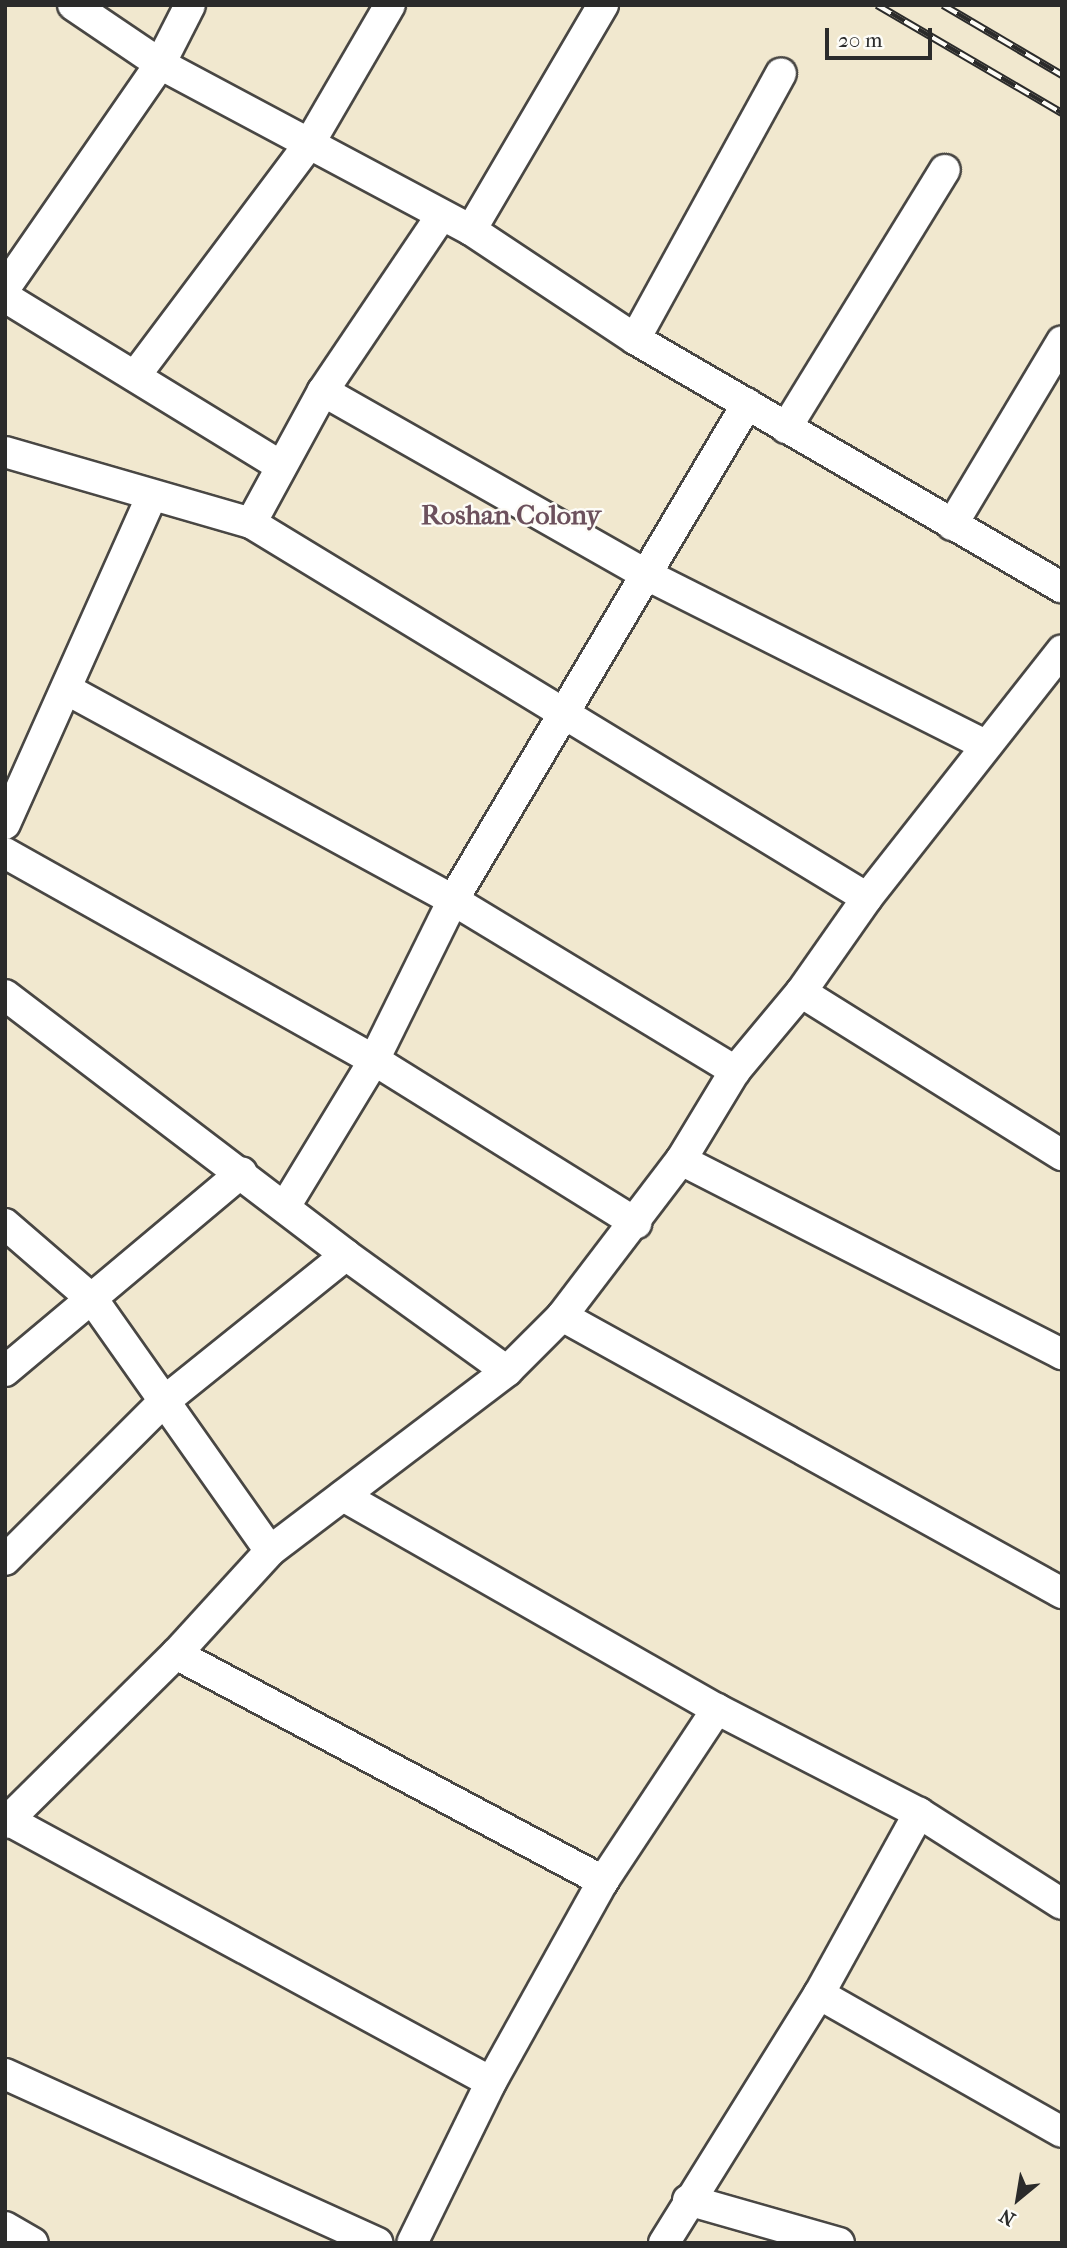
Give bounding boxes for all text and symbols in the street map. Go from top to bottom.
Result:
scale bar [829,14,936,58]
text: 20 m [838,28,882,52]
district label: Roshan Colony [421,498,601,532]
north arrow [983,2164,1053,2234]
text: N [996,2204,1019,2230]

